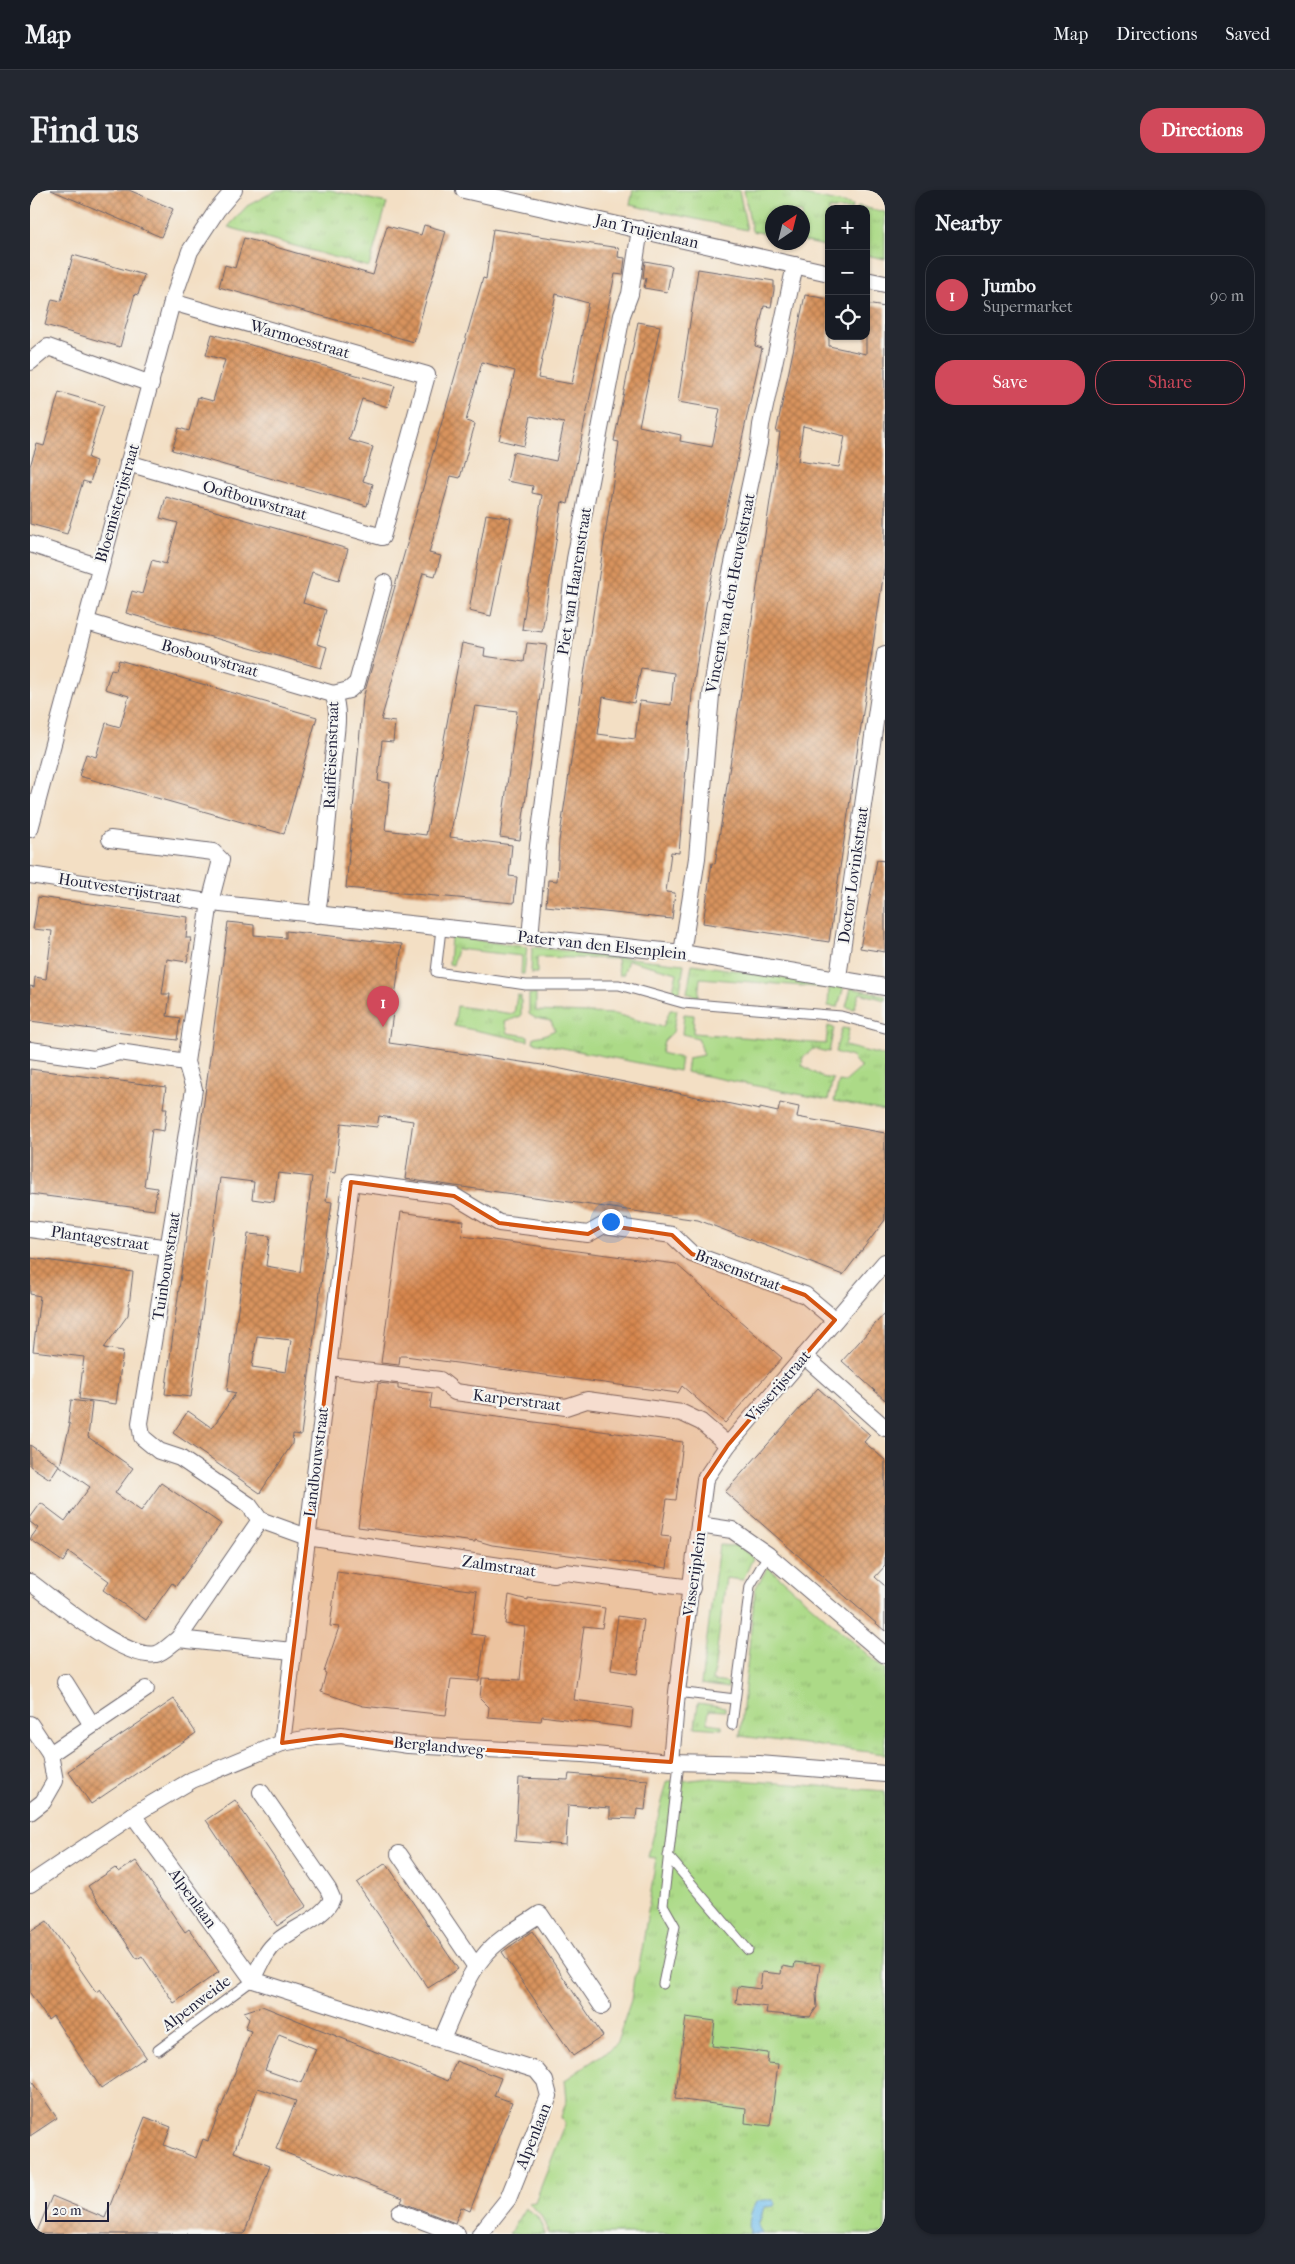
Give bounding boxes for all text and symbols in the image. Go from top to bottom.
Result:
text: Map [25,21,71,49]
text: Map [1054,24,1088,45]
text: Directions [1116,24,1197,45]
text: Saved [1225,24,1270,45]
button: Directions [1140,108,1265,153]
text: Find us [30,110,139,151]
north arrow [765,205,810,250]
map controls [825,205,870,340]
button: + [825,205,870,250]
street label: Jan Truijenlaan [591,209,701,252]
text: Nearby [935,211,1001,235]
button: − [825,250,870,295]
text: Jumbo [983,275,1036,297]
text: 1 [949,286,955,305]
text: 90 m [1210,286,1244,305]
button: locate [825,295,870,340]
text: Supermarket [983,297,1073,316]
street label: Warmoesstraat [247,315,352,362]
button: Save [935,360,1085,405]
button: Share [1095,360,1245,405]
street label: Bloemisterijstraat [91,441,143,565]
street label: Ooftbouwstraat [201,476,310,524]
street label: Vincent van den Heuvelstraat [701,491,759,695]
street label: Piet van Haarenstraat [553,505,595,656]
street label: Bosbouwstraat [159,635,261,681]
street label: Raiffeisenstraat [320,700,342,809]
street label: Doctor Lovinkstraat [834,805,872,945]
street label: Houtvesterijstraat [57,869,183,907]
street label: Pater van den Elsenplein [516,927,688,963]
pin: 1 [367,986,399,1027]
your location [598,1209,624,1235]
street label: Tuinbouwstraat [148,1210,184,1322]
street label: Plantagestraat [50,1222,151,1254]
street label: Brasemstraat [692,1245,784,1295]
street label: Visserijstraat [741,1346,815,1427]
street label: Karperstraat [472,1385,562,1415]
street label: Landbouwstraat [300,1405,332,1518]
street label: Visserijplein [679,1530,709,1618]
street label: Zalmstraat [461,1551,538,1581]
street label: Berglandweg [393,1733,486,1759]
street label: Alpenlaan [164,1864,221,1932]
street label: Alpenweide [157,1971,234,2036]
street label: Alpenlaan [511,2100,555,2173]
scale bar [45,2199,109,2222]
text: 20 m [52,2202,82,2219]

